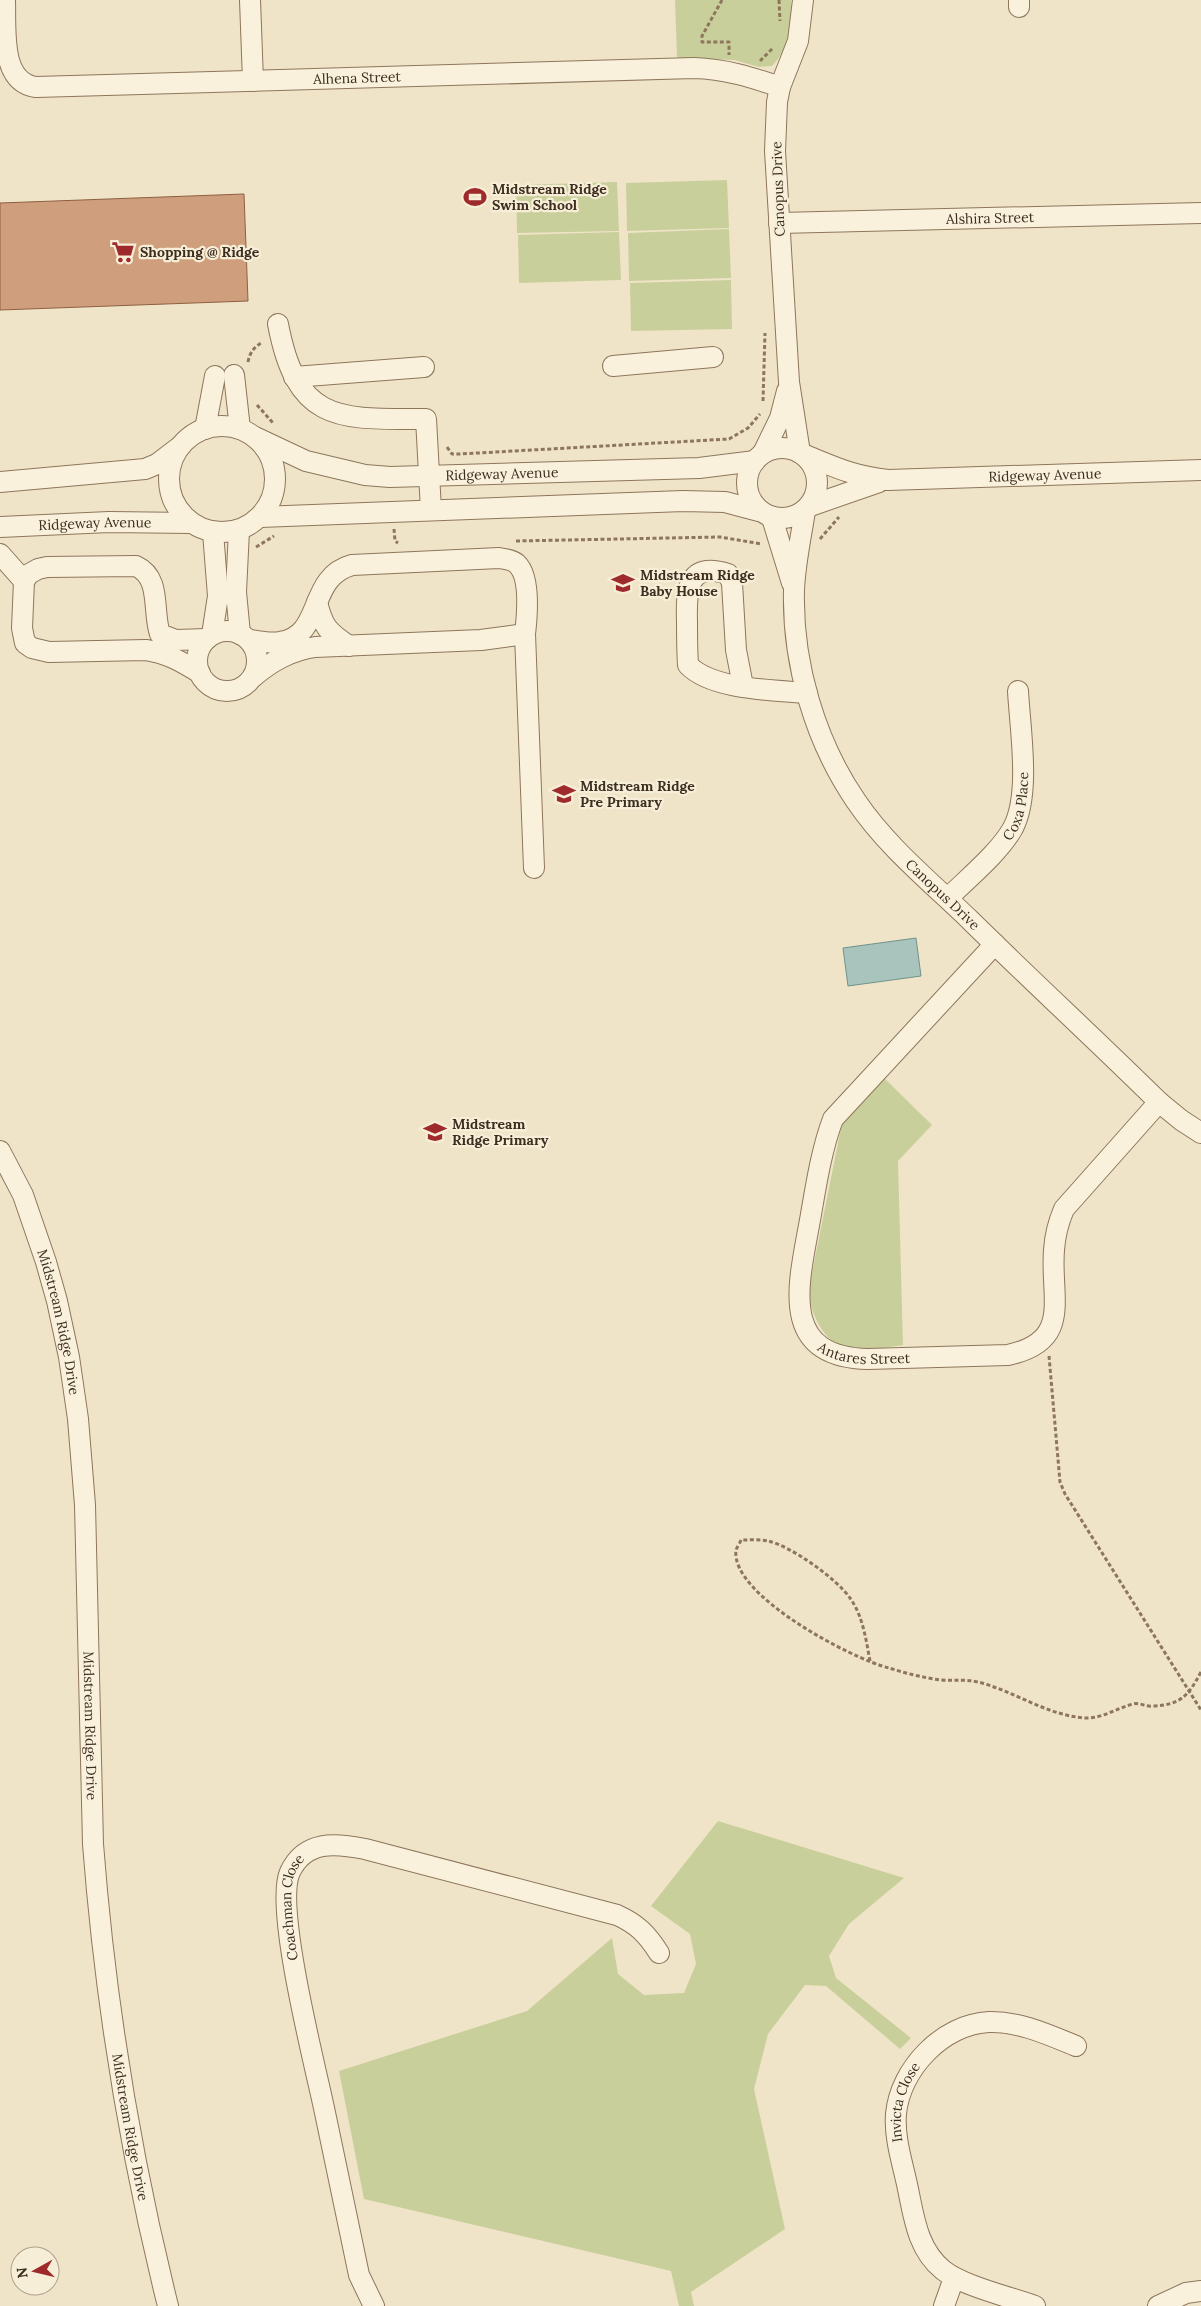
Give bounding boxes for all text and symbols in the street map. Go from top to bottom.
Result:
street label: Alhena Street [312,67,402,88]
street label: Canopus Drive [767,141,789,237]
place label: Midstream Ridge Swim School [492,180,607,214]
sports icon: Midstream Ridge Swim School [462,184,488,210]
street label: Alshira Street [945,208,1035,228]
supermarket icon: Shopping @ Ridge [110,239,136,265]
place label: Shopping @ Ridge [140,243,260,261]
street label: Ridgeway Avenue [445,463,559,484]
street label: Ridgeway Avenue [988,464,1102,486]
street label: Ridgeway Avenue [38,513,152,534]
place label: Midstream Ridge Baby House [640,566,755,600]
school or university icon: Midstream Ridge Baby House [610,570,636,596]
street label: Coxa Place [998,771,1032,844]
place label: Midstream Ridge Pre Primary [580,777,695,811]
school or university icon: Midstream Ridge Pre Primary [551,781,577,807]
street label: Canopus Drive [902,855,984,934]
place label: Midstream Ridge Primary [452,1115,549,1149]
school or university icon: Midstream Ridge Primary [422,1119,448,1145]
street label: Midstream Ridge Drive [33,1247,83,1397]
street label: Antares Street [814,1337,911,1368]
street label: Midstream Ridge Drive [79,1651,101,1801]
street label: Coachman Close [277,1850,308,1962]
street label: Midstream Ridge Drive [108,2052,153,2203]
street label: Invicta Close [887,2058,924,2144]
north arrow [10,2246,60,2296]
text: N [12,2266,32,2279]

